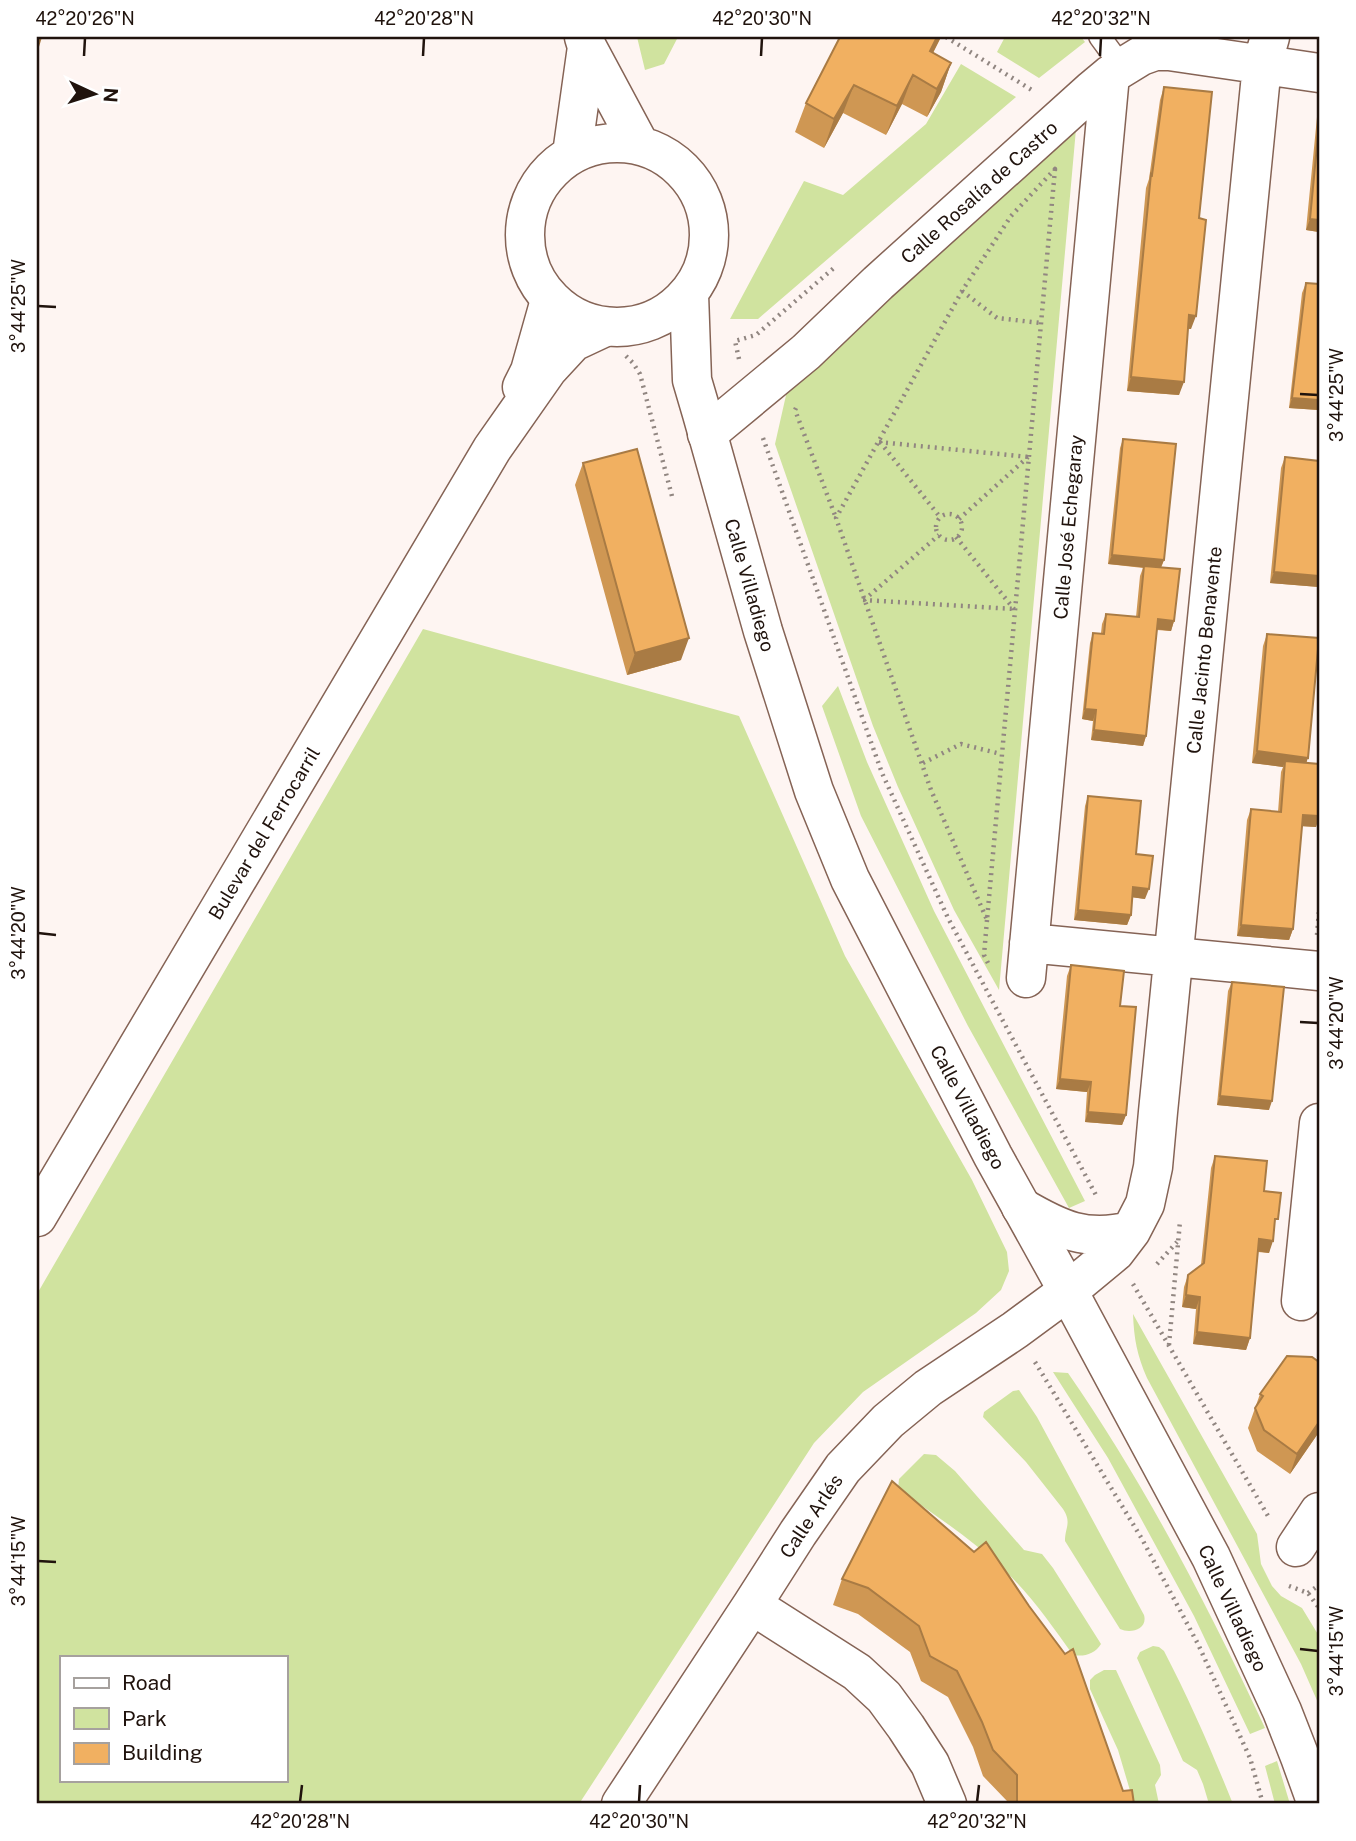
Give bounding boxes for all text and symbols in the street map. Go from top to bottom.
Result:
text: 42°20'26"N [35,8,135,29]
text: 42°20'28"N [374,8,474,29]
text: 42°20'30"N [712,8,812,29]
text: 42°20'32"N [1051,8,1151,29]
north arrow [60,60,130,130]
text: N [99,87,122,103]
street label: Calle Rosalía de Castro [896,116,1062,268]
text: 3°44'25"W [8,259,29,353]
text: 3°44'25"W [1326,348,1347,442]
street label: Calle José Echegaray [1049,434,1087,620]
street label: Calle Villadiego [720,516,780,654]
street label: Calle Jacinto Benavente [1182,545,1226,755]
street label: Bulevar del Ferrocarril [204,743,324,923]
text: 3°44'20"W [8,886,29,980]
text: 3°44'20"W [1326,976,1347,1070]
street label: Calle Villadiego [926,1041,1010,1173]
street label: Calle Arlés [775,1470,847,1562]
text: 3°44'15"W [8,1516,29,1606]
street label: Calle Villadiego [1194,1541,1272,1675]
text: 3°44'15"W [1326,1606,1347,1696]
legend [60,1656,287,1782]
text: Road [122,1670,172,1695]
text: Park [122,1706,167,1731]
text: Building [122,1740,203,1765]
text: 42°20'28"N [250,1811,350,1832]
text: 42°20'30"N [589,1811,689,1832]
text: 42°20'32"N [927,1811,1027,1832]

